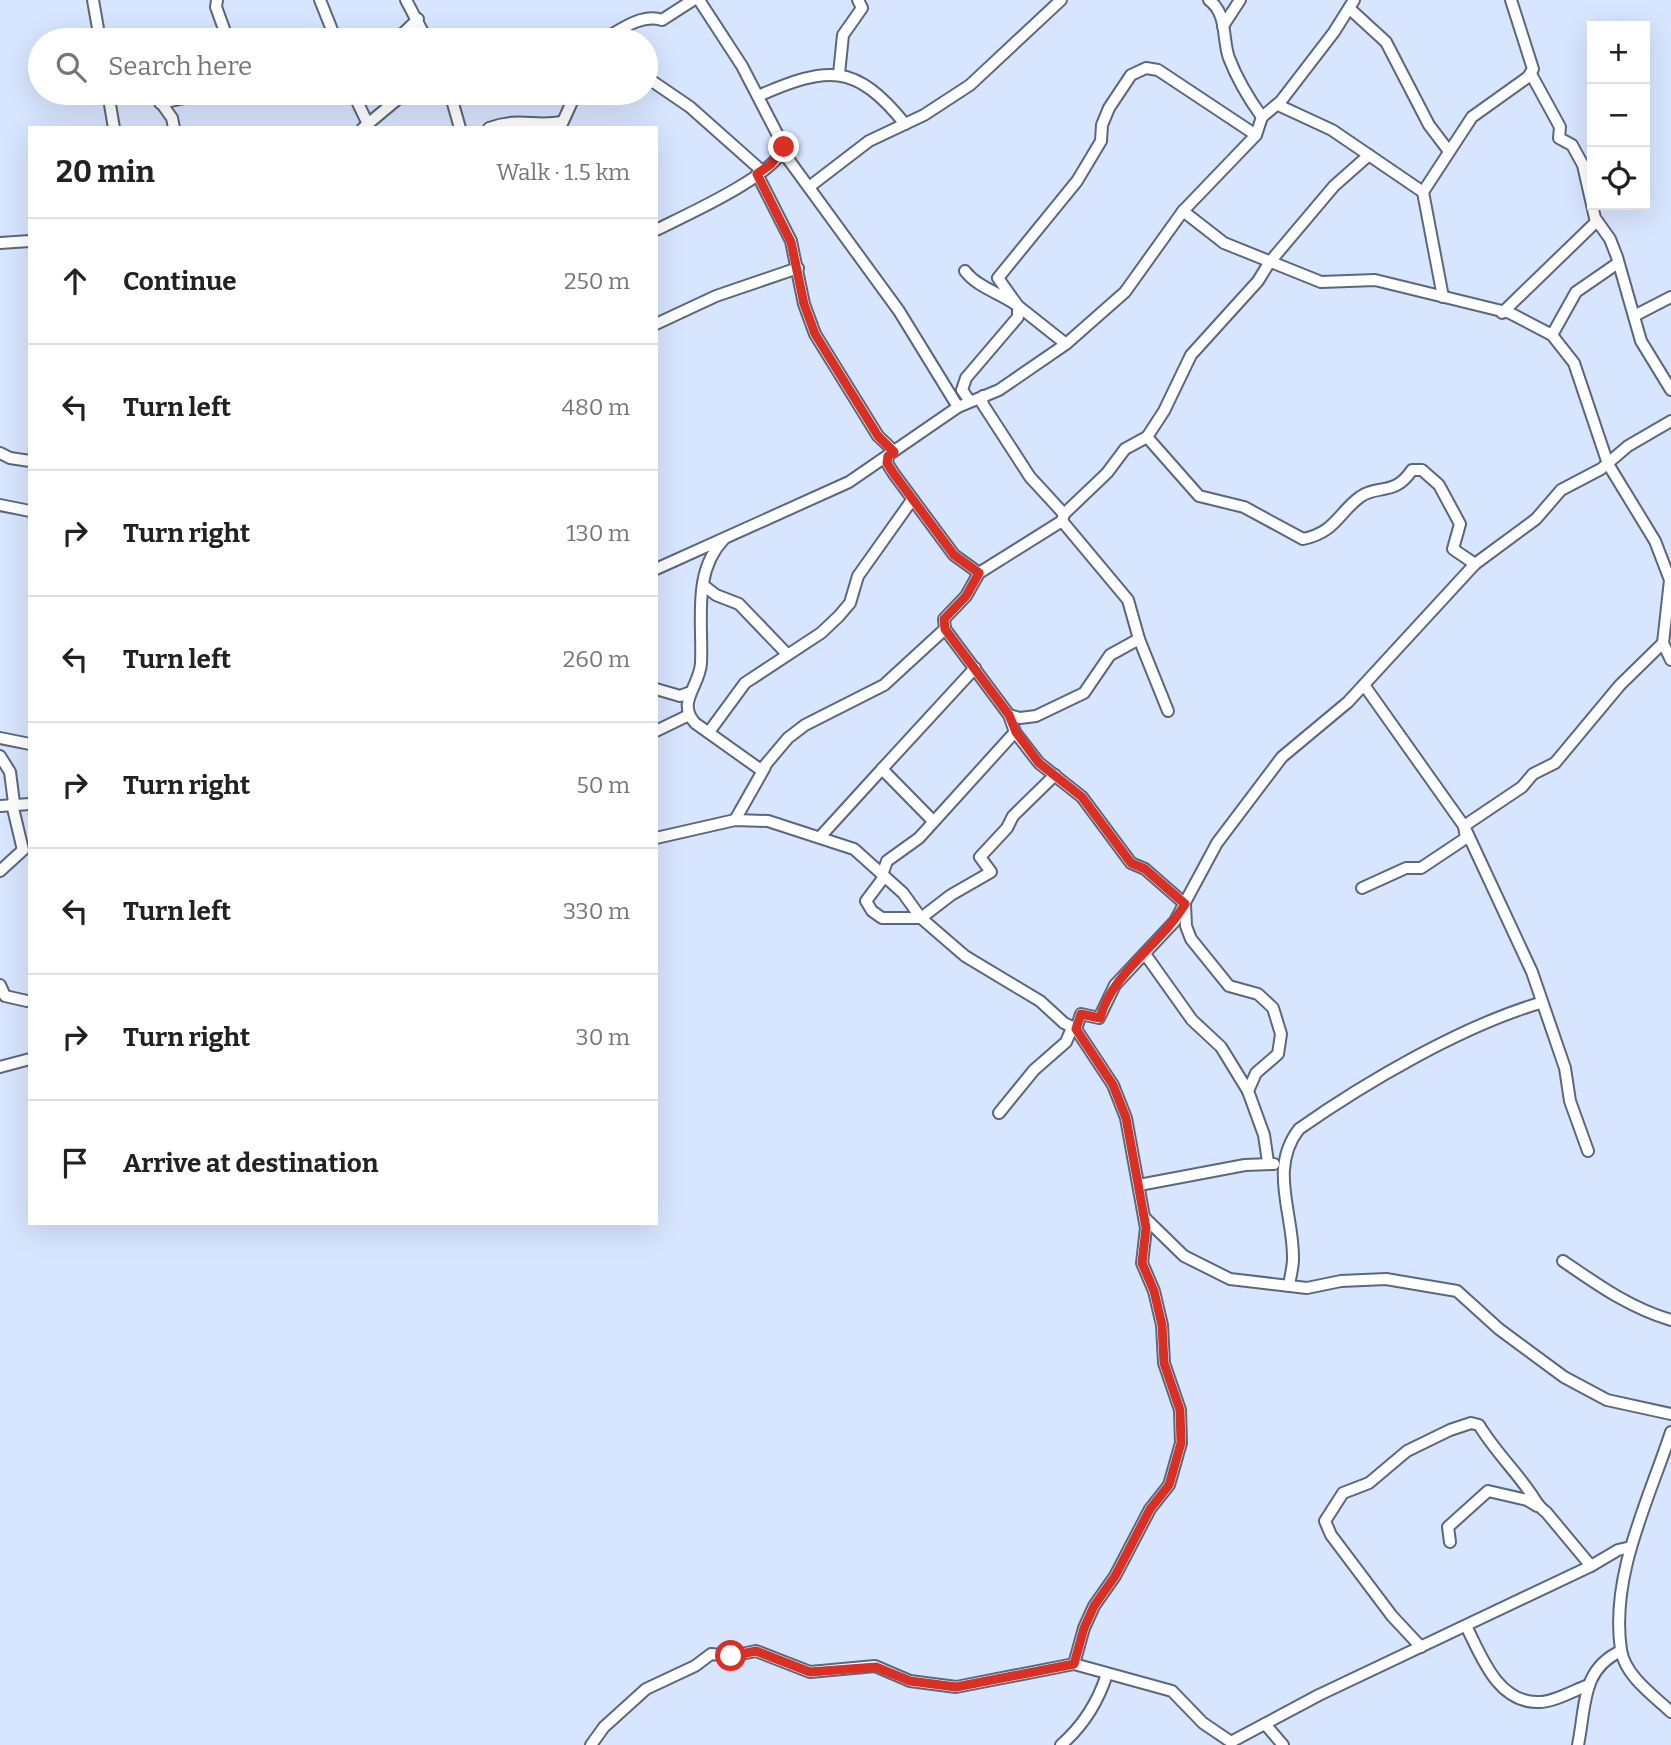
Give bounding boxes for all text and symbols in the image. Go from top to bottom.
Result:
map controls [1587,21,1650,210]
button: + [1587,21,1650,84]
search box [28,28,658,105]
icon: search [52,48,90,86]
text: Search here [108,51,252,82]
button: − [1587,84,1650,147]
route end [768,131,799,162]
button: locate [1587,147,1650,210]
text: 20 min [56,154,155,190]
text: Walk · 1.5 km [496,158,630,186]
icon: ahead [56,262,94,300]
text: Continue [123,266,237,297]
text: 250 m [564,267,630,295]
icon: left [56,388,94,426]
text: Turn left [123,392,231,423]
text: 480 m [561,393,630,421]
icon: right [56,514,94,552]
text: Turn right [123,518,250,549]
text: 130 m [566,519,630,547]
icon: left [56,640,94,678]
text: Turn left [123,644,231,675]
text: 260 m [563,645,630,673]
icon: right [56,766,94,804]
text: Turn right [123,770,250,801]
text: 50 m [576,771,630,799]
icon: left [56,892,94,930]
text: Turn left [123,896,231,927]
text: 330 m [563,897,630,925]
icon: right [56,1018,94,1056]
text: Turn right [123,1022,250,1053]
text: 30 m [576,1023,630,1051]
icon: arrive [56,1144,94,1182]
text: Arrive at destination [123,1148,378,1179]
route start [715,1640,746,1671]

